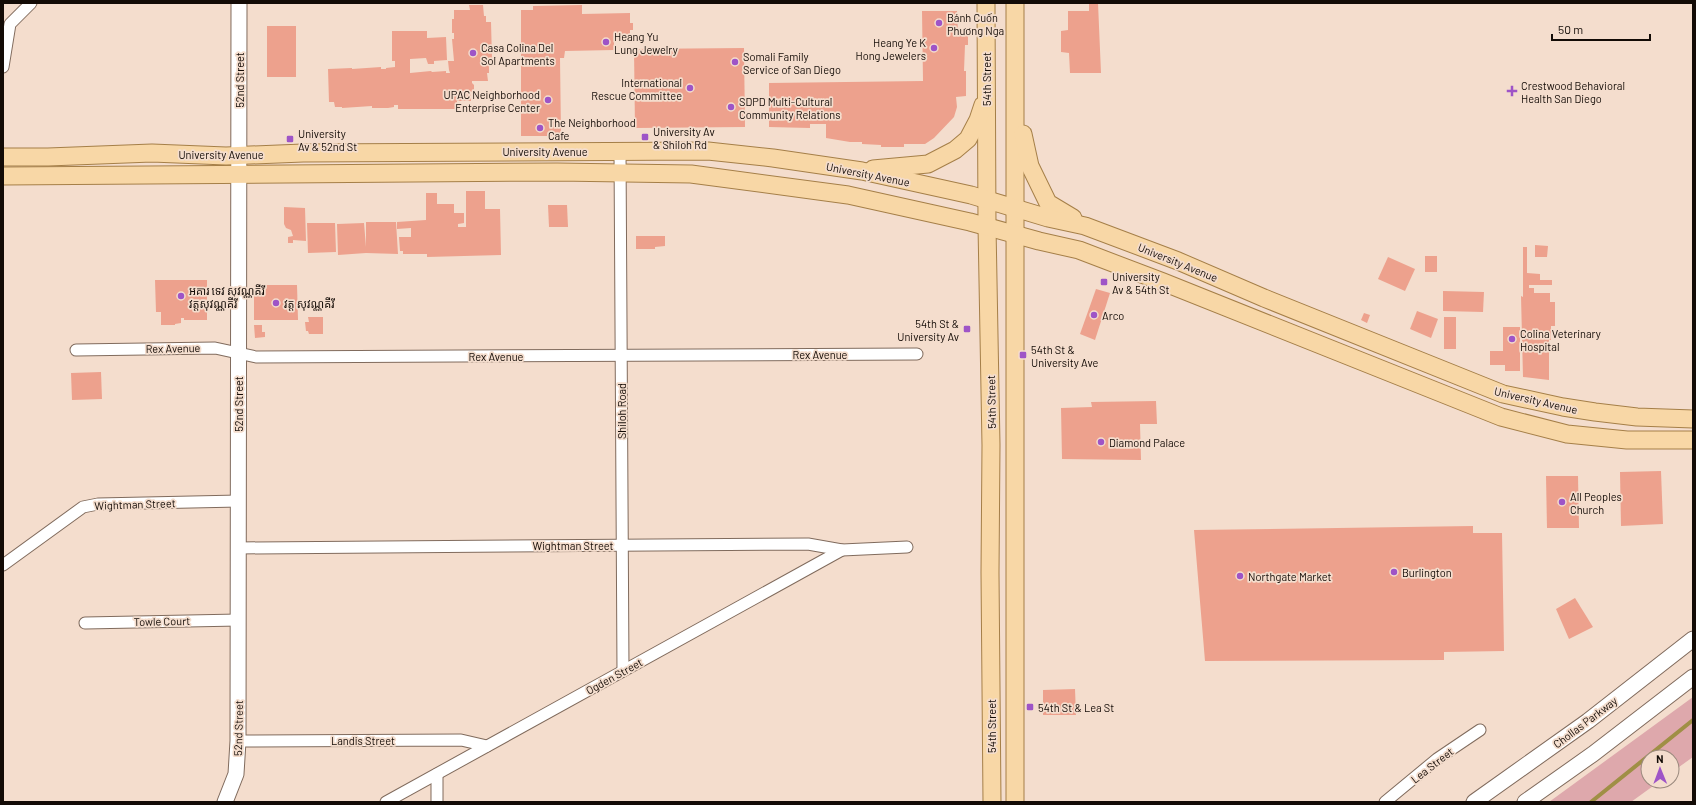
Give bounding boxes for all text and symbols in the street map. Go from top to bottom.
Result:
place label: Bánh Cuốn Phương Nga [947,11,1004,37]
scale bar [1552,16,1650,42]
marker: Bánh Cuốn Phương Nga [934,18,944,28]
text: 50 m [1558,22,1583,36]
place label: Heang Yu Lung Jewelry [614,30,678,56]
place label: Heang Ye K Hong Jewelers [855,36,926,62]
marker: Heang Yu Lung Jewelry [601,37,611,47]
place label: Casa Colina Del Sol Apartments [481,41,555,67]
marker: Heang Ye K Hong Jewelers [929,43,939,53]
marker: Casa Colina Del Sol Apartments [468,48,478,58]
place label: Somali Family Service of San Diego [743,50,841,76]
street label: 52nd Street [233,52,246,108]
street label: 54th Street [980,52,993,106]
marker: Somali Family Service of San Diego [730,57,740,67]
place label: International Rescue Committee [591,76,682,102]
place label: Crestwood Behavioral Health San Diego [1521,79,1625,105]
marker: International Rescue Committee [685,83,695,93]
marker: Crestwood Behavioral Health San Diego [1506,85,1518,97]
place label: UPAC Neighborhood Enterprise Center [444,88,540,114]
marker: UPAC Neighborhood Enterprise Center [543,95,553,105]
place label: SDPD Multi-Cultural Community Relations [739,95,840,121]
marker: SDPD Multi-Cultural Community Relations [726,102,736,112]
place label: The Neighborhood Cafe [548,116,636,142]
marker: The Neighborhood Cafe [535,123,545,133]
place label: University Av & Shiloh Rd [653,125,715,151]
place label: University Av & 52nd St [298,127,357,153]
marker: University Av & Shiloh Rd [640,132,650,142]
marker: University Av & 52nd St [285,134,295,144]
street label: University Avenue [502,145,588,158]
street label: University Avenue [178,148,264,161]
street label: University Avenue [825,160,911,189]
street label: University Avenue [1136,240,1220,284]
place label: University Av & 54th St [1112,270,1170,296]
marker: University Av & 54th St [1099,277,1109,287]
place label: អគារ ទេវ សុវណ្ណគីរី វត្តសុវណ្ណគីរី [189,284,265,311]
marker: អគារ ទេវ សុវណ្ណគីរី វត្តសុវណ្ណគីរី [176,291,186,301]
place label: វត្ត សុវណ្ណគីរី [284,297,335,311]
marker: វត្ត សុវណ្ណគីរី [271,298,281,308]
place label: Arco [1102,309,1124,322]
marker: Arco [1089,310,1099,320]
place label: 54th St & University Av [897,317,959,343]
marker: 54th St & University Av [962,324,972,334]
place label: Colina Veterinary Hospital [1520,327,1601,353]
marker: Colina Veterinary Hospital [1507,334,1517,344]
street label: Rex Avenue [145,341,201,355]
place label: 54th St & University Ave [1031,343,1099,369]
street label: Rex Avenue [793,348,848,361]
street label: Rex Avenue [469,350,524,363]
marker: 54th St & University Ave [1018,350,1028,360]
street label: 54th Street [984,375,998,429]
street label: 52nd Street [232,376,245,432]
street label: Shiloh Road [615,383,628,439]
street label: University Avenue [1493,384,1579,416]
place label: Diamond Palace [1109,436,1185,449]
marker: Diamond Palace [1096,437,1106,447]
place label: All Peoples Church [1570,490,1622,516]
street label: Wightman Street [94,496,176,512]
marker: All Peoples Church [1557,497,1567,507]
street label: Wightman Street [532,539,614,552]
place label: Burlington [1402,566,1452,579]
marker: Burlington [1389,567,1399,577]
place label: Northgate Market [1248,570,1331,583]
marker: Northgate Market [1235,571,1245,581]
street label: Towle Court [134,614,190,628]
street label: Ogden Street [583,655,645,697]
street label: Chollas Parkway [1550,694,1620,750]
street label: 54th Street [985,699,998,753]
street label: 52nd Street [231,700,245,756]
place label: 54th St & Lea St [1038,701,1114,714]
marker: 54th St & Lea St [1025,702,1035,712]
street label: Landis Street [331,734,395,747]
street label: Lea Street [1408,745,1456,785]
north arrow [1640,749,1680,789]
text: N [1656,752,1664,765]

